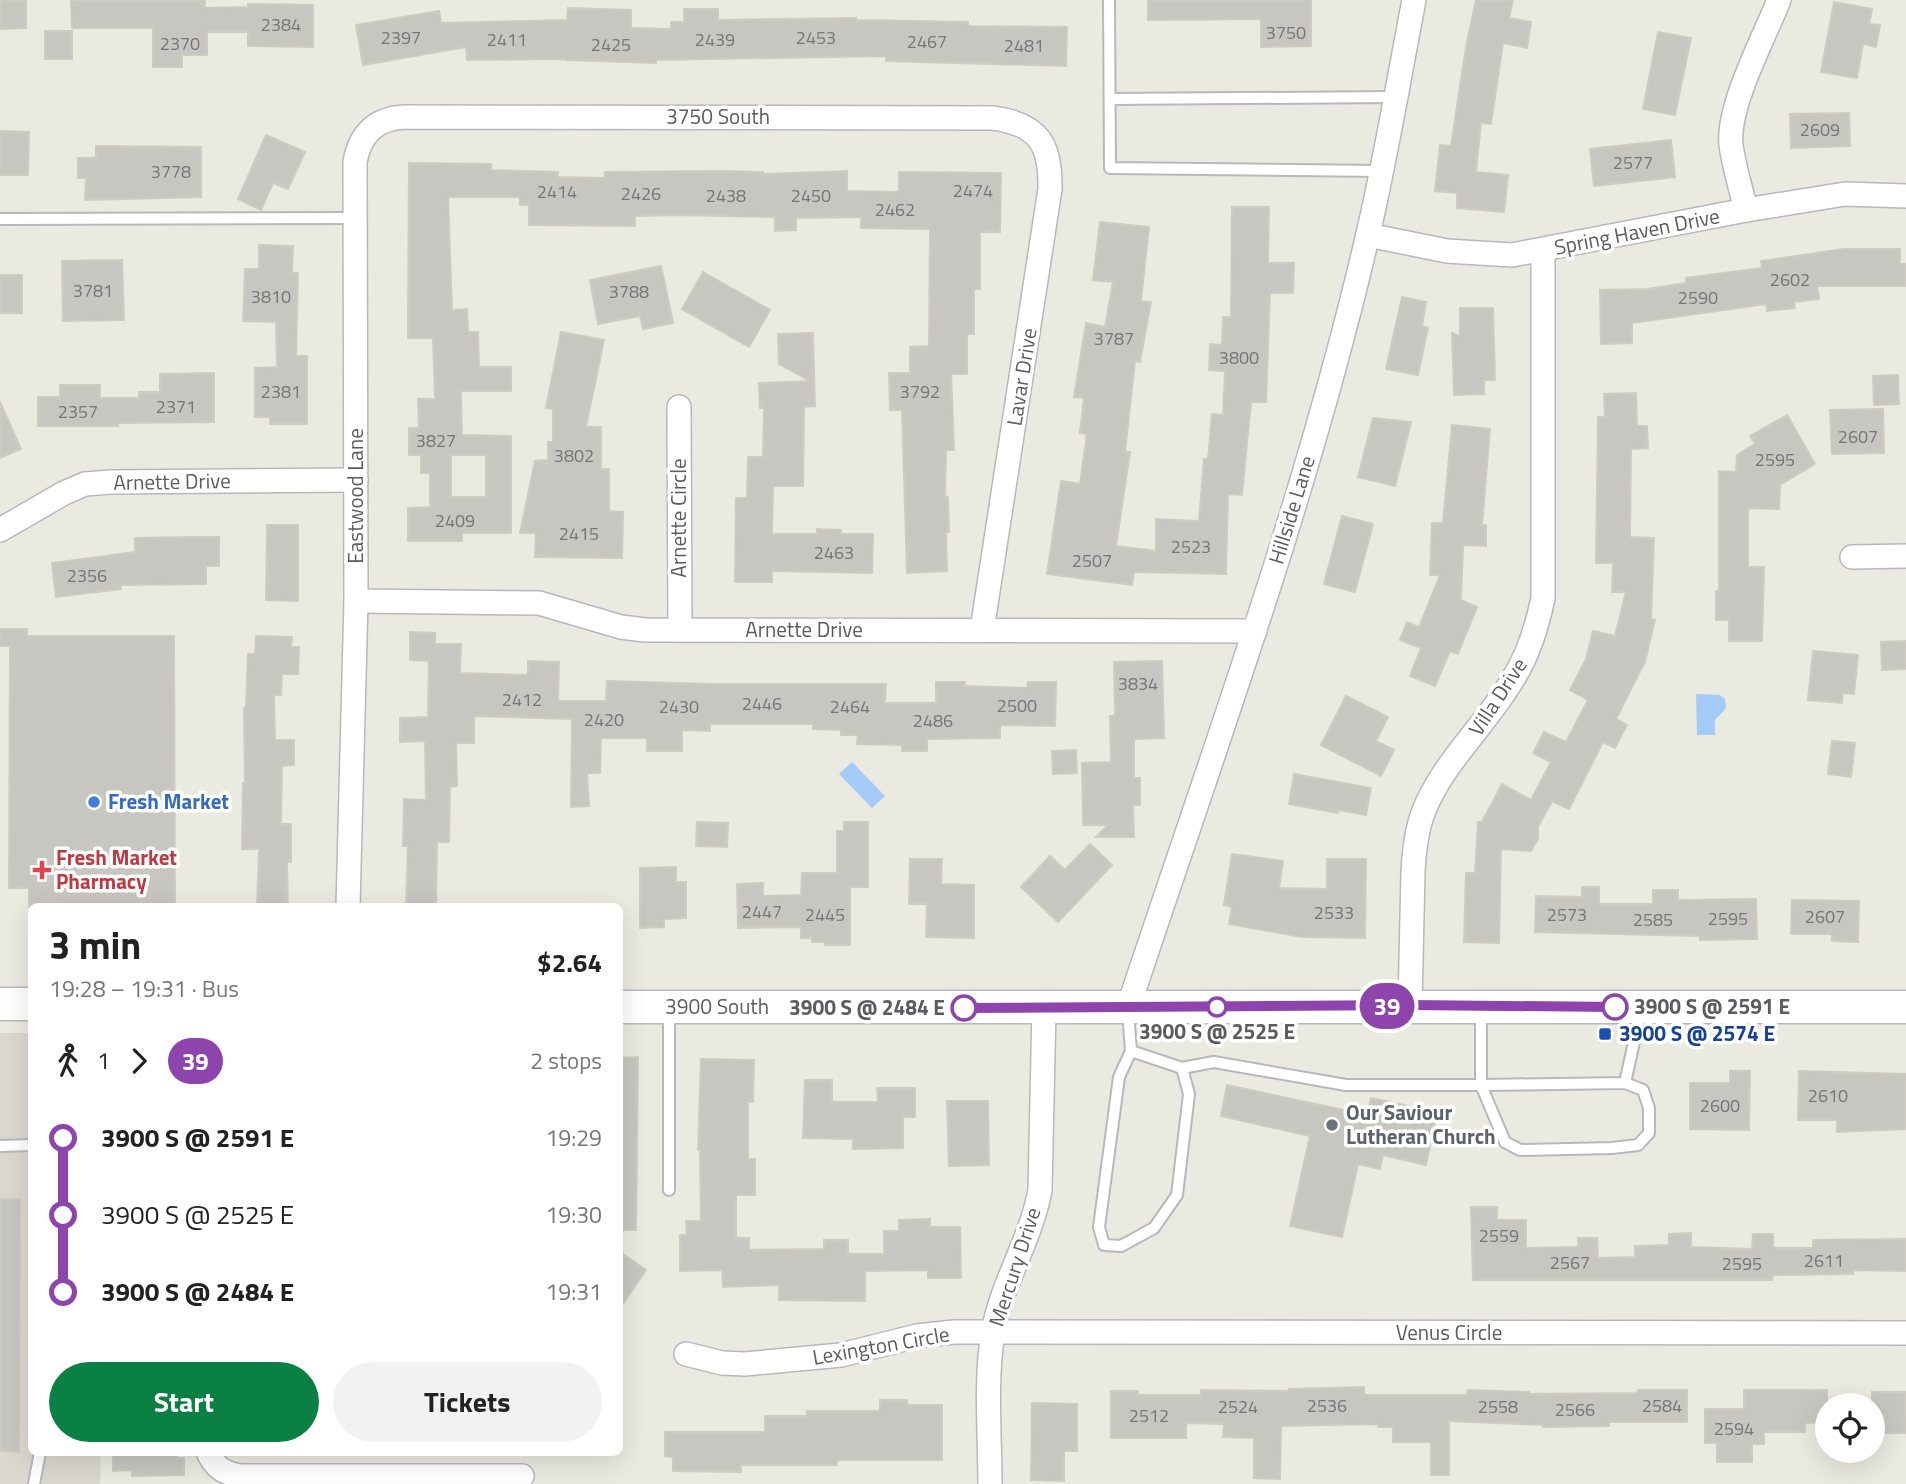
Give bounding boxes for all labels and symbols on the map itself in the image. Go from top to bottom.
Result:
house number: 2384 [261,11,301,38]
house number: 3750 [1266,19,1306,46]
house number: 2397 [381,24,421,51]
house number: 2453 [796,24,836,51]
house number: 2411 [487,26,527,53]
house number: 2439 [695,26,735,53]
house number: 2467 [907,28,947,55]
house number: 2370 [160,30,200,57]
house number: 2425 [591,31,631,58]
house number: 2481 [1004,32,1044,59]
street label: 3750 South [666,100,770,132]
house number: 2609 [1800,116,1840,143]
house number: 2577 [1613,149,1653,176]
house number: 3778 [151,158,191,185]
house number: 2474 [953,177,993,204]
house number: 2414 [537,178,577,205]
house number: 2426 [621,180,661,207]
house number: 2438 [706,182,746,209]
house number: 2450 [791,182,831,209]
house number: 2462 [875,196,915,223]
street label: Spring Haven Drive [1551,199,1722,263]
house number: 2602 [1770,266,1810,293]
house number: 3781 [73,277,113,304]
house number: 3788 [609,278,649,305]
house number: 3810 [251,283,291,310]
house number: 2590 [1678,284,1718,311]
house number: 3787 [1094,325,1134,352]
street label: Lavar Drive [997,326,1045,428]
house number: 3800 [1219,344,1259,371]
house number: 2381 [261,378,301,405]
house number: 3792 [900,378,940,405]
house number: 2371 [156,393,196,420]
house number: 2357 [58,398,98,425]
house number: 2607 [1838,423,1878,450]
house number: 3827 [416,427,456,454]
street label: Eastwood Lane [339,428,371,564]
house number: 3802 [554,442,594,469]
house number: 2595 [1755,446,1795,473]
street label: Hillside Lane [1259,452,1323,568]
street label: Arnette Circle [662,458,694,578]
street label: Arnette Drive [113,464,231,498]
house number: 2409 [435,507,475,534]
house number: 2415 [559,520,599,547]
house number: 2523 [1171,533,1211,560]
house number: 2463 [814,539,854,566]
house number: 2507 [1072,547,1112,574]
house number: 2356 [67,562,107,589]
street label: Arnette Drive [745,613,863,645]
street label: Villa Drive [1460,651,1534,742]
house number: 3834 [1118,670,1158,697]
house number: 2412 [502,686,542,713]
house number: 2446 [742,690,782,717]
house number: 2500 [997,692,1037,719]
house number: 2430 [659,693,699,720]
house number: 2464 [830,693,870,720]
house number: 2420 [584,706,624,733]
house number: 2486 [913,707,953,734]
place label: Fresh Market [108,785,229,817]
marker: Fresh Market [86,794,102,810]
place label: Fresh Market Pharmacy [56,841,177,897]
marker: Fresh Market Pharmacy [34,862,50,878]
house number: 2447 [742,898,782,925]
house number: 2533 [1314,899,1354,926]
house number: 2445 [805,901,845,928]
house number: 2573 [1547,901,1587,928]
house number: 2607 [1805,903,1845,930]
house number: 2595 [1708,905,1748,932]
house number: 2585 [1633,906,1673,933]
line badge: 39 [1356,983,1418,1029]
street label: 3900 South [665,990,769,1022]
place label: 3900 S @ 2591 E [1634,990,1790,1022]
place label: 3900 S @ 2484 E [789,991,945,1023]
marker: 3900 S @ 2591 E [1602,994,1628,1020]
marker: 3900 S @ 2484 E [951,995,977,1021]
marker: 3900 S @ 2525 E [1207,997,1227,1017]
place label: 3900 S @ 2525 E [1139,1015,1295,1047]
place label: 3900 S @ 2574 E [1619,1017,1775,1049]
marker: 3900 S @ 2574 E [1597,1026,1613,1042]
house number: 2610 [1808,1082,1848,1109]
house number: 2600 [1700,1092,1740,1119]
place label: Our Saviour Lutheran Church [1346,1096,1496,1152]
marker: Our Saviour Lutheran Church [1324,1117,1340,1133]
street label: Mercury Drive [980,1203,1048,1330]
house number: 2559 [1479,1222,1519,1249]
house number: 2611 [1804,1247,1844,1274]
house number: 2567 [1550,1249,1590,1276]
house number: 2595 [1722,1250,1762,1277]
street label: Venus Circle [1396,1316,1502,1348]
street label: Lexington Circle [810,1317,952,1373]
house number: 2536 [1307,1392,1347,1419]
house number: 2584 [1642,1392,1682,1419]
house number: 2524 [1218,1393,1258,1420]
house number: 2558 [1478,1393,1518,1420]
house number: 2566 [1555,1396,1595,1423]
house number: 2512 [1129,1402,1169,1429]
house number: 2594 [1714,1415,1754,1442]

